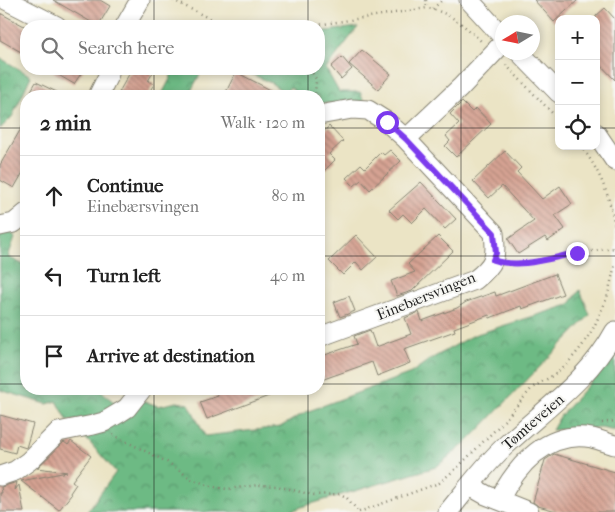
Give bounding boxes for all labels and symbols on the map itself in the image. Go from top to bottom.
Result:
north arrow [495,15,540,60]
route start [376,111,399,134]
route end [566,242,589,265]
street label: Einebærsvingen [374,268,478,324]
street label: Tømteveien [498,390,568,454]

